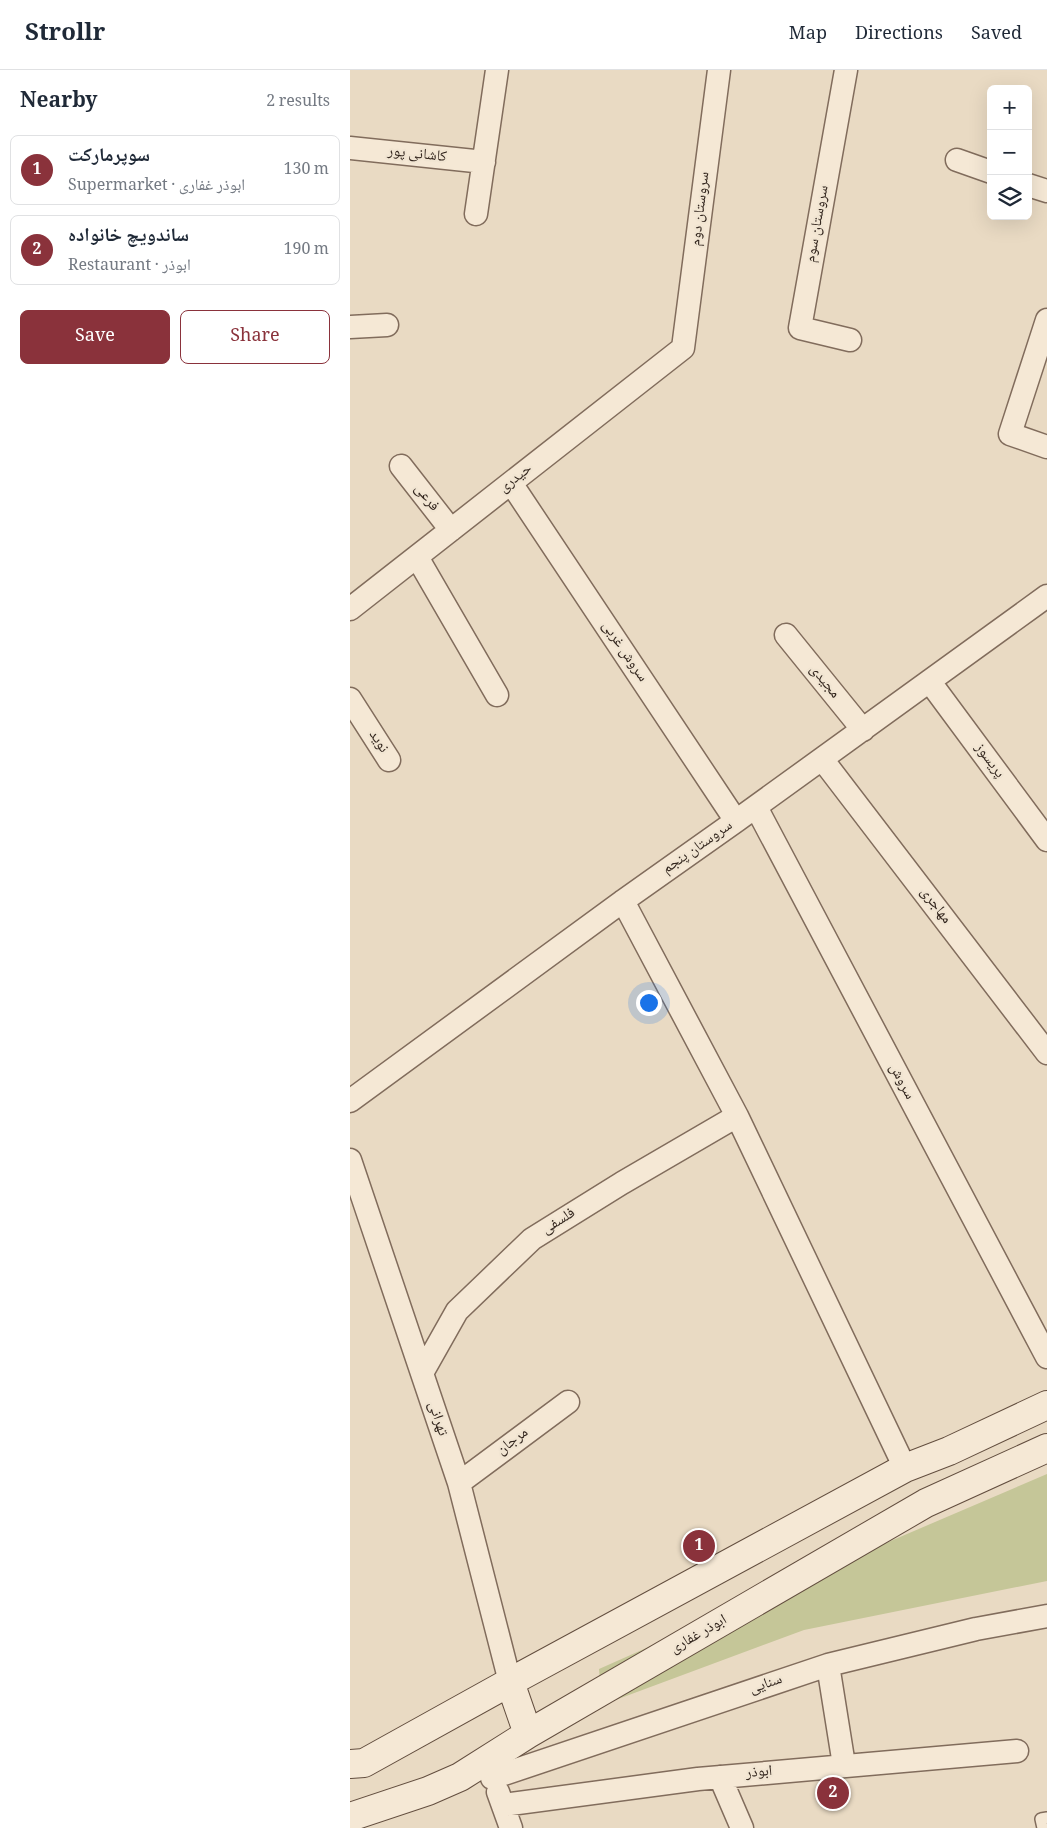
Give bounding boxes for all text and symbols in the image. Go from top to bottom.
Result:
text: Strollr [25,14,105,55]
text: Map [789,20,827,50]
text: Directions [855,20,943,50]
text: Saved [971,20,1022,50]
text: Nearby [20,85,98,120]
map controls [987,85,1032,220]
button: + [987,85,1032,130]
text: 2 results [266,89,330,116]
button: − [987,130,1032,175]
street label: کاشانی پور [385,139,448,171]
text: سوپرمارکت [68,141,150,173]
text: 1 [33,157,41,184]
text: 130 m [284,157,329,184]
street label: سروستان دوم [684,170,718,248]
text: Supermarket · ابوذر غفاری [68,173,245,200]
button: layers [987,175,1032,220]
street label: سروستان سوم [798,183,838,265]
text: ساندویچ خانواده [68,221,189,253]
text: 2 [33,237,41,264]
text: 190 m [284,237,329,264]
text: Restaurant · ابوذر [68,253,191,280]
button: Save [20,310,170,364]
button: Share [180,310,330,364]
street label: حیدری [493,457,539,501]
street label: فرعی [406,478,446,518]
street label: سروش غربی [594,616,654,688]
street label: مجیدی [802,659,846,705]
street label: نوید [361,725,395,759]
street label: پریسوز [966,737,1011,784]
street label: سروستان پنجم [657,814,739,882]
street label: مهاجری [912,882,958,930]
your location [636,990,662,1016]
street label: سروش [881,1059,921,1105]
street label: فلسفی [537,1201,581,1243]
street label: تهرانی [419,1398,455,1440]
street label: مرجان [491,1421,535,1463]
pin: 1 [683,1527,715,1565]
street label: ابوذر غفاری [666,1608,732,1662]
street label: سنایی [746,1667,786,1703]
street label: ابوذر [744,1759,773,1787]
pin: 2 [817,1774,849,1812]

